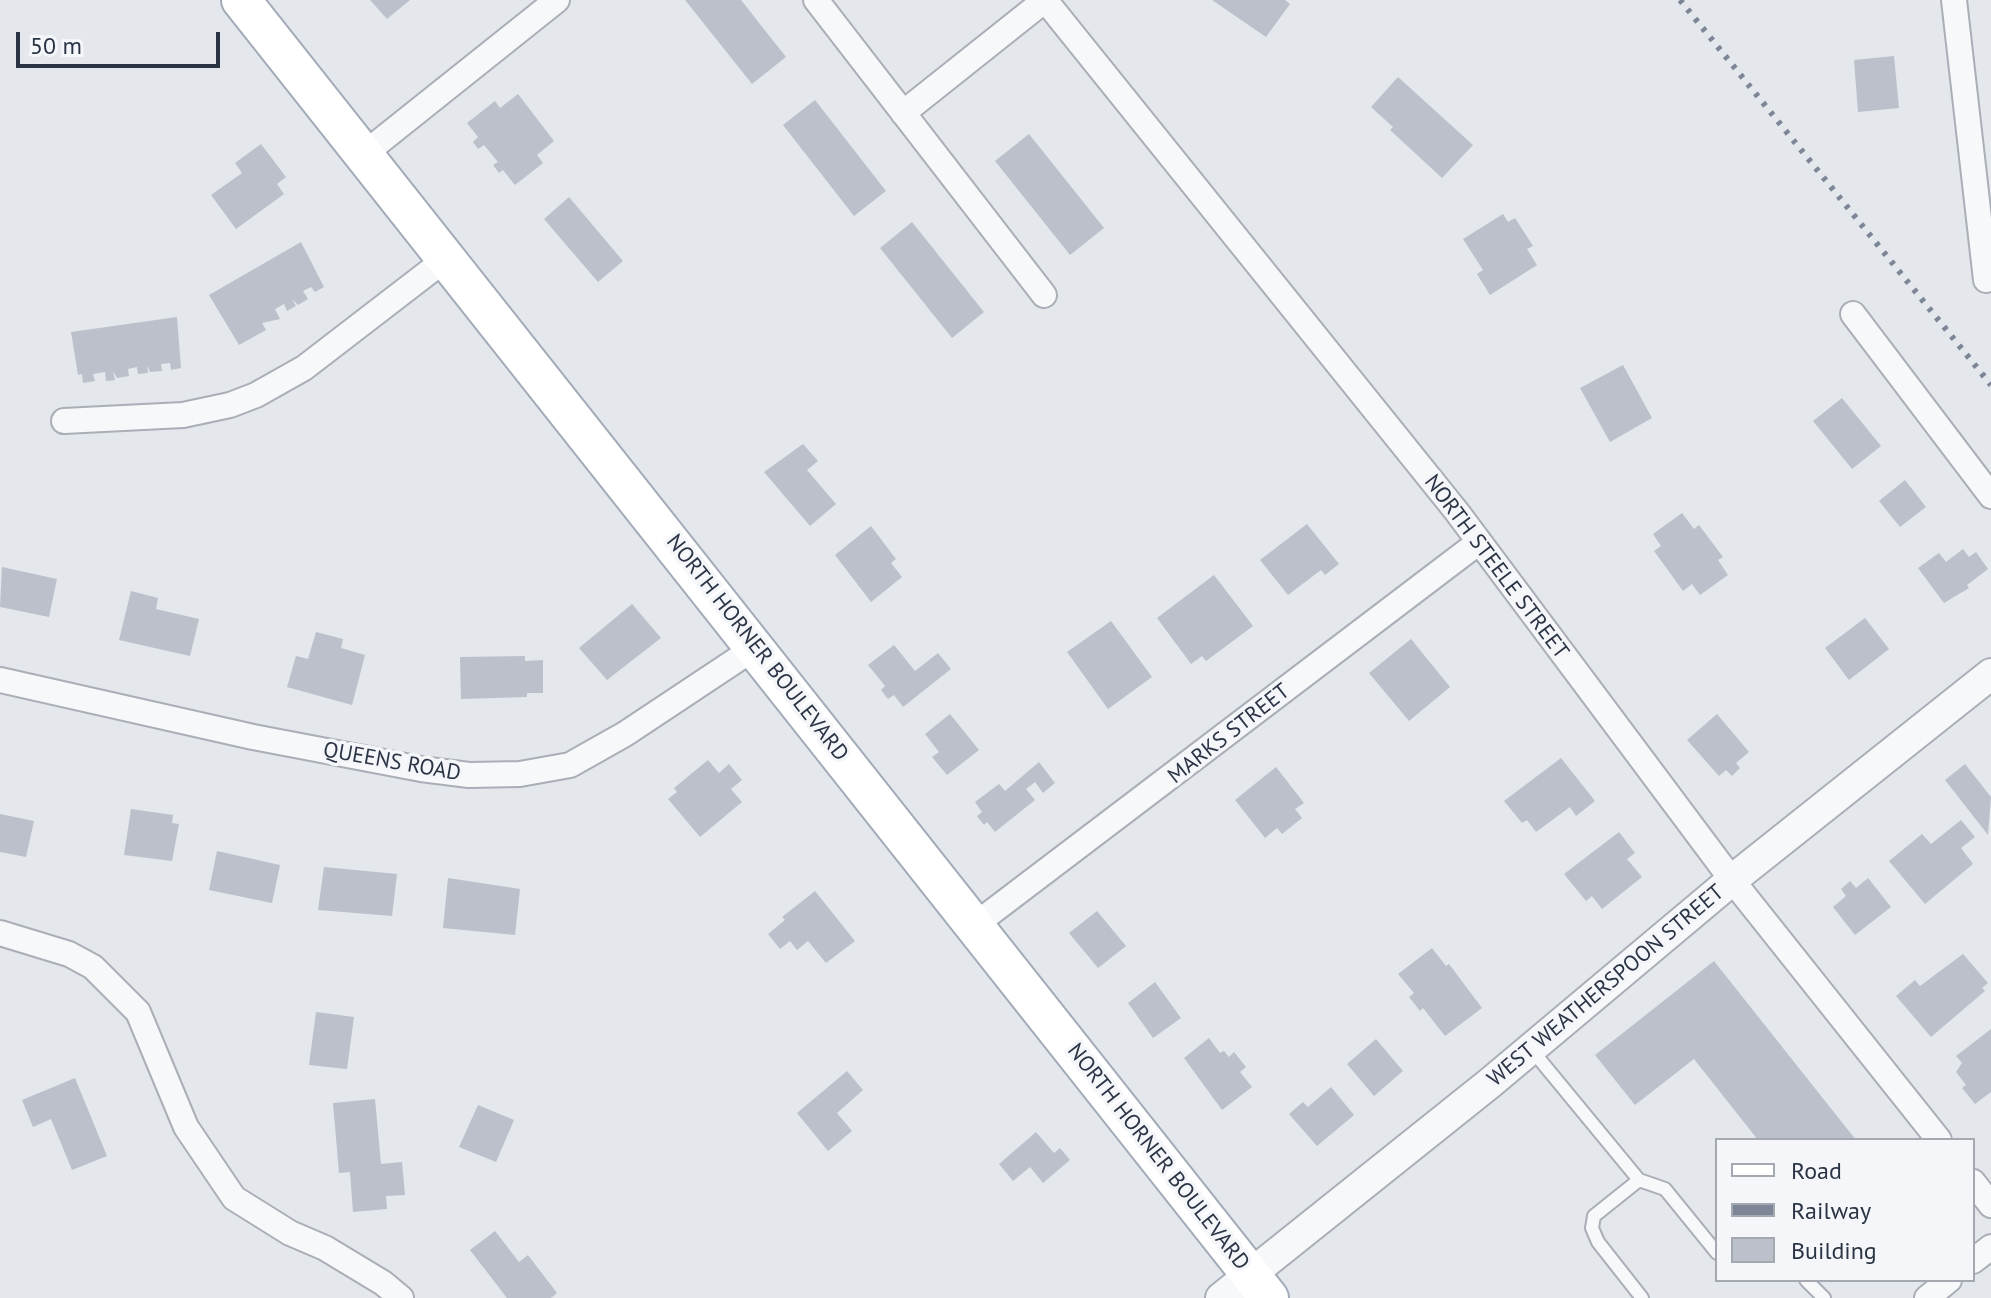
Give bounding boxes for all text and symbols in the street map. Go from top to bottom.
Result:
scale bar [20,16,224,66]
text: 50 m [30,30,82,61]
street label: NORTH STEELE STREET [1418,470,1574,664]
street label: NORTH HORNER BOULEVARD [660,529,854,767]
street label: MARKS STREET [1163,678,1295,790]
street label: QUEENS ROAD [321,737,463,787]
street label: WEST WEATHERSPOON STREET [1483,879,1729,1093]
street label: NORTH HORNER BOULEVARD [1061,1038,1255,1276]
legend [1715,1138,1975,1282]
text: Road [1791,1155,1842,1186]
text: Railway [1791,1195,1871,1226]
text: Building [1791,1235,1877,1266]

